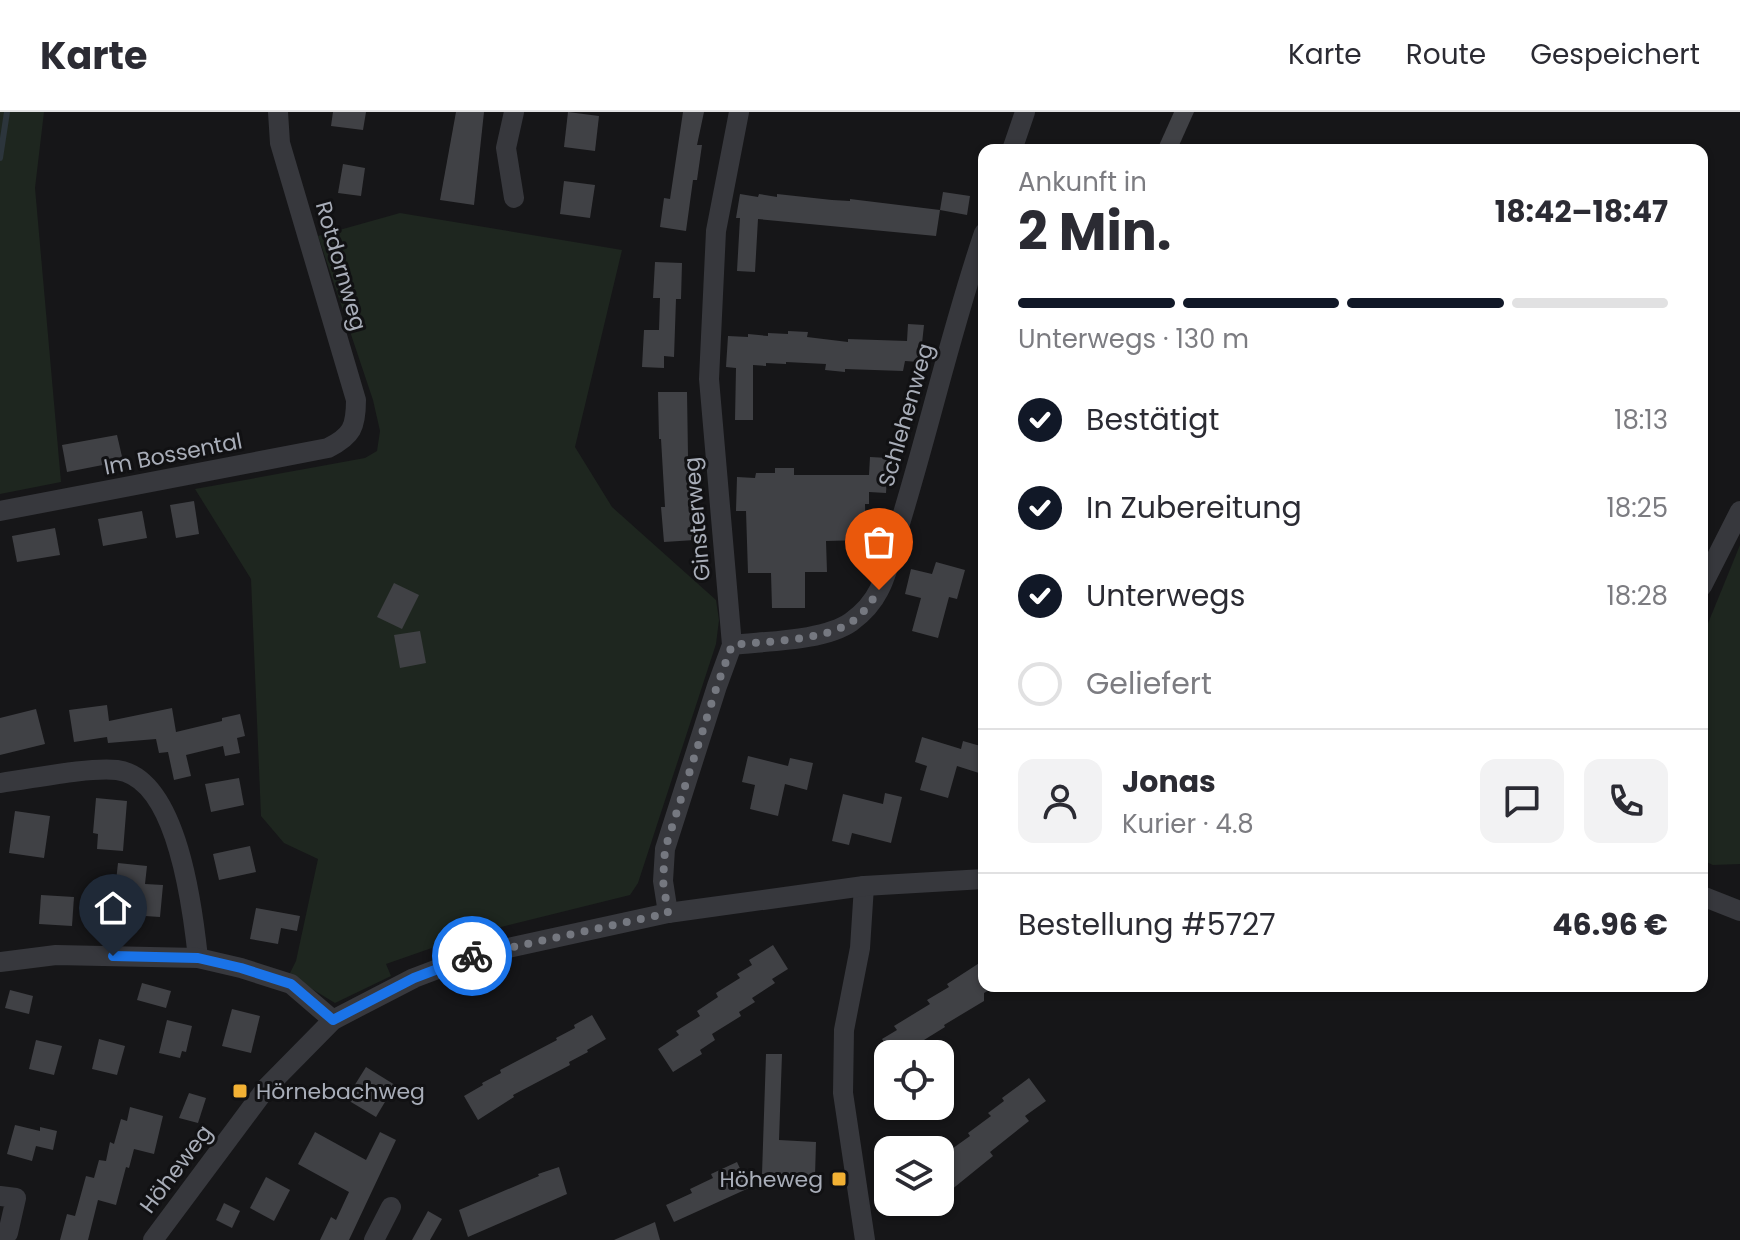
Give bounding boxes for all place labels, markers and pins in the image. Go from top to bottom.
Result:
pin [845,508,913,590]
pin [79,874,147,956]
place label: Hörnebachweg [256,1076,425,1107]
marker: Hörnebachweg [231,1082,249,1100]
place label: Höheweg [719,1164,823,1195]
marker: Höheweg [830,1170,848,1188]

